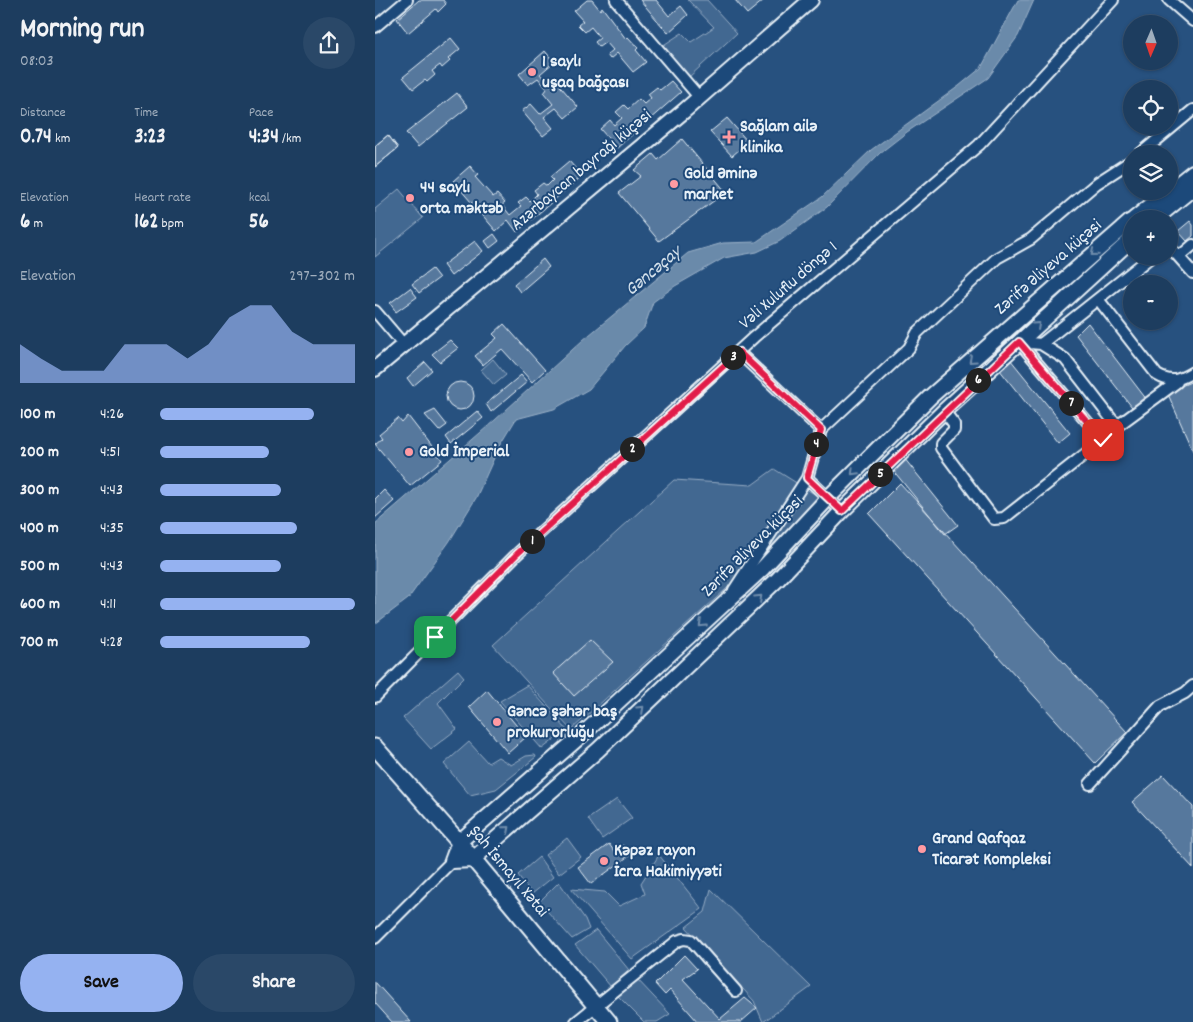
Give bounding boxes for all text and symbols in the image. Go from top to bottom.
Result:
text: Morning run [20,11,144,51]
north arrow [1123,15,1177,70]
map controls [1123,15,1178,330]
button: share [303,17,355,69]
text: 08:03 [20,50,54,73]
place label: 1 saylı uşaq bağçası [542,50,629,96]
marker: 1 saylı uşaq bağçası [526,66,538,78]
button: locate [1123,80,1178,135]
text: Distance [20,103,66,123]
text: Time [134,103,158,123]
text: Pace [249,103,273,123]
street label: Azərbaycan bayrağı küçəsi [506,104,658,238]
place label: Sağlam ailə klinika [740,115,817,161]
text: 0.74 [20,123,52,153]
text: 3:23 [134,123,166,153]
text: 4:34 [249,123,279,153]
text: km [52,129,70,149]
text: /km [279,129,301,149]
marker: Sağlam ailə klinika [722,130,736,144]
button: layers [1123,145,1178,200]
place label: Gold Əminə market [684,162,758,208]
place label: 44 saylı orta məktəb [420,176,504,222]
marker: Gold Əminə market [668,178,680,190]
text: Elevation [20,188,69,208]
text: Heart rate [134,188,191,208]
text: kcal [249,188,270,208]
marker: 44 saylı orta məktəb [404,192,416,204]
text: 6 [20,208,30,238]
text: 162 [134,208,158,238]
text: 56 [249,208,269,238]
button: + [1123,210,1178,265]
text: m [30,214,43,234]
text: bpm [158,214,184,234]
street label: Zərifə Əliyeva küçəsi [990,214,1108,322]
street label: Vəli Xuluflu döngə 1 [734,236,844,336]
water label: Gəncəçay [620,239,690,304]
one-way arrow [1091,247,1100,256]
text: Elevation [20,265,76,288]
text: 297–302 m [289,265,355,288]
button: − [1123,275,1178,330]
one-way arrow [1032,322,1041,331]
pin: 3 [721,344,745,370]
text: 3 [730,347,737,367]
one-way arrow [968,354,977,363]
pin: 6 [965,368,991,392]
text: 6 [975,370,982,390]
pin: 7 [1059,390,1083,416]
text: 7 [1069,393,1074,413]
text: 100 m [20,403,56,426]
text: 4:26 [100,403,124,426]
pin [1082,419,1124,461]
icon: check [1089,426,1117,454]
pin: 4 [803,432,829,456]
text: 4 [814,434,819,454]
pin: 2 [619,436,645,462]
text: 2 [629,439,636,459]
place label: Gold İmperial [419,440,510,465]
text: 200 m [20,441,59,464]
text: 4:51 [100,441,120,464]
marker: Gold İmperial [403,446,415,458]
pin: 5 [867,462,893,486]
text: 5 [877,464,884,484]
one-way arrow [851,466,860,475]
text: 300 m [20,479,59,502]
text: 4:43 [100,479,123,502]
street label: Zərifə Əliyeva küçəsi [696,490,810,604]
text: 400 m [20,517,59,540]
text: 4:35 [100,517,124,540]
pin: 1 [519,528,545,554]
text: 1 [531,531,534,551]
text: 500 m [20,555,60,578]
text: 4:43 [100,555,123,578]
text: 600 m [20,593,60,616]
text: 4:11 [100,593,116,616]
one-way arrow [753,595,762,604]
pin [414,616,456,658]
one-way arrow [699,618,708,627]
icon: arrive [421,623,449,651]
text: 700 m [20,631,58,654]
text: 4:28 [100,631,123,654]
place label: Gəncə şəhər baş prokurorluğu [507,700,617,746]
one-way arrow [635,706,644,715]
marker: Gəncə şəhər baş prokurorluğu [491,716,503,728]
street label: Şah İsmayıl Xətai [462,821,554,923]
one-way arrow [501,826,510,835]
place label: Grand Qafqaz Ticarət Kompleksi [932,827,1051,873]
place label: Kəpəz rayon İcra Hakimiyyəti [614,839,722,885]
marker: Grand Qafqaz Ticarət Kompleksi [916,843,928,855]
marker: Kəpəz rayon İcra Hakimiyyəti [598,855,610,867]
button: Save [20,954,183,1012]
button: Share [193,954,355,1012]

